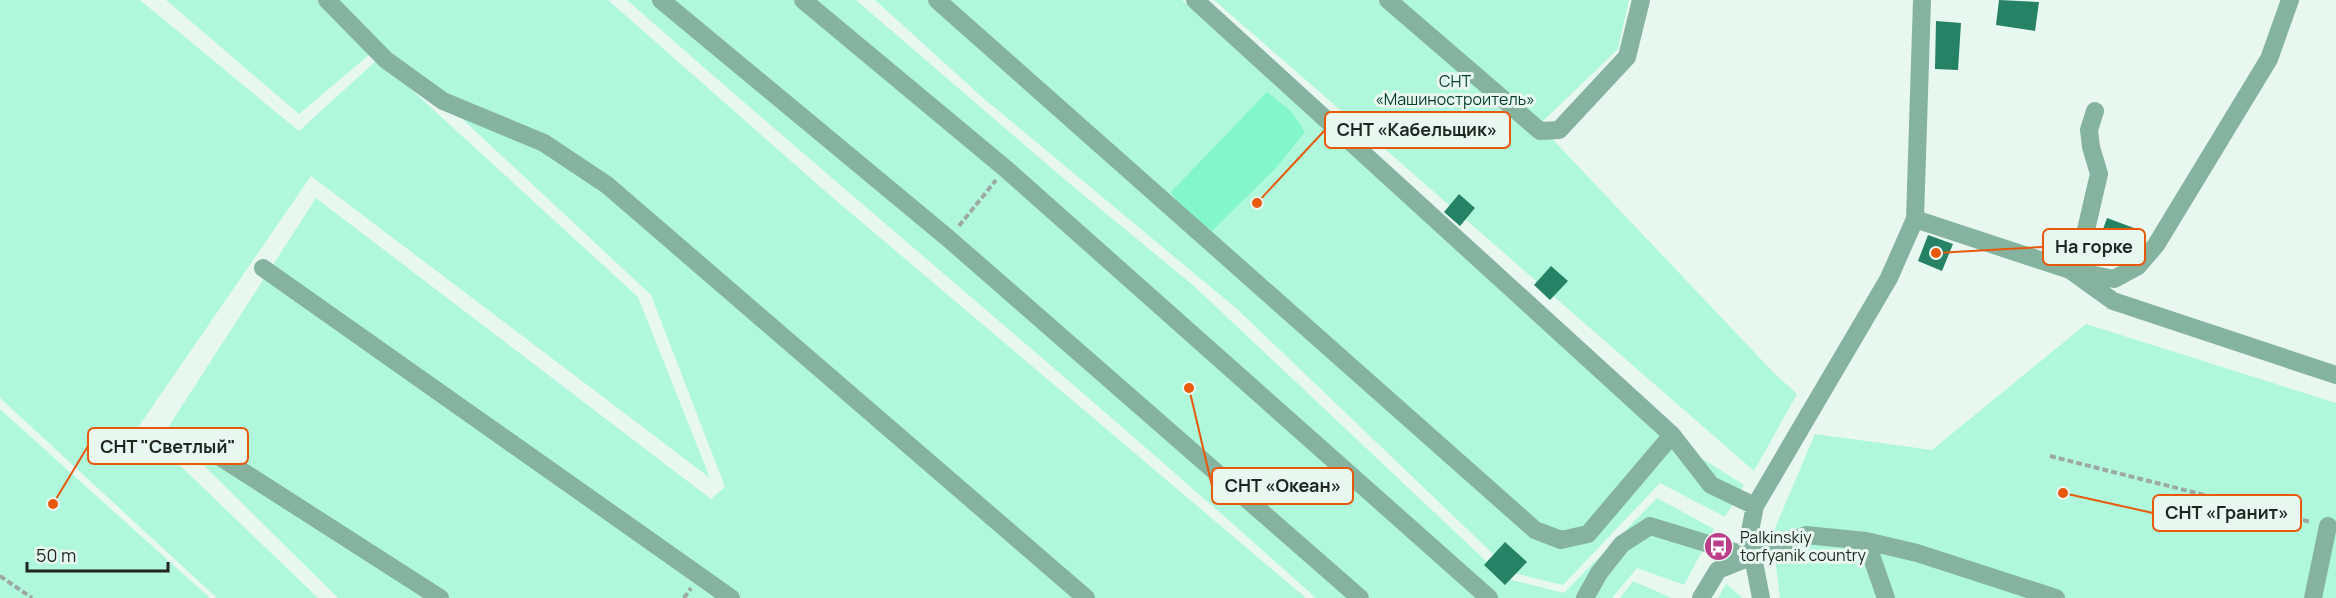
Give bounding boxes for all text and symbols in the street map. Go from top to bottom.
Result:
park label: СНТ «Машиностроитель» [1375,70,1535,110]
callout: СНТ «Кабельщик» [1325,112,1510,148]
text: СНТ «Кабельщик» [1337,117,1497,141]
callout: На горке [2043,229,2145,265]
text: На горке [2055,234,2133,258]
callout: СНТ "Светлый" [88,428,248,464]
text: СНТ "Светлый" [100,434,236,458]
callout: СНТ «Океан» [1212,468,1353,504]
text: СНТ «Океан» [1225,473,1341,497]
callout: СНТ «Гранит» [2153,495,2301,531]
text: СНТ «Гранит» [2165,500,2289,524]
place label: Palkinskiy torfyanik country [1740,526,1867,566]
bus stop icon: Palkinskiy torfyanik country [1703,530,1735,562]
scale bar [27,535,168,573]
text: 50 m [36,543,76,567]

